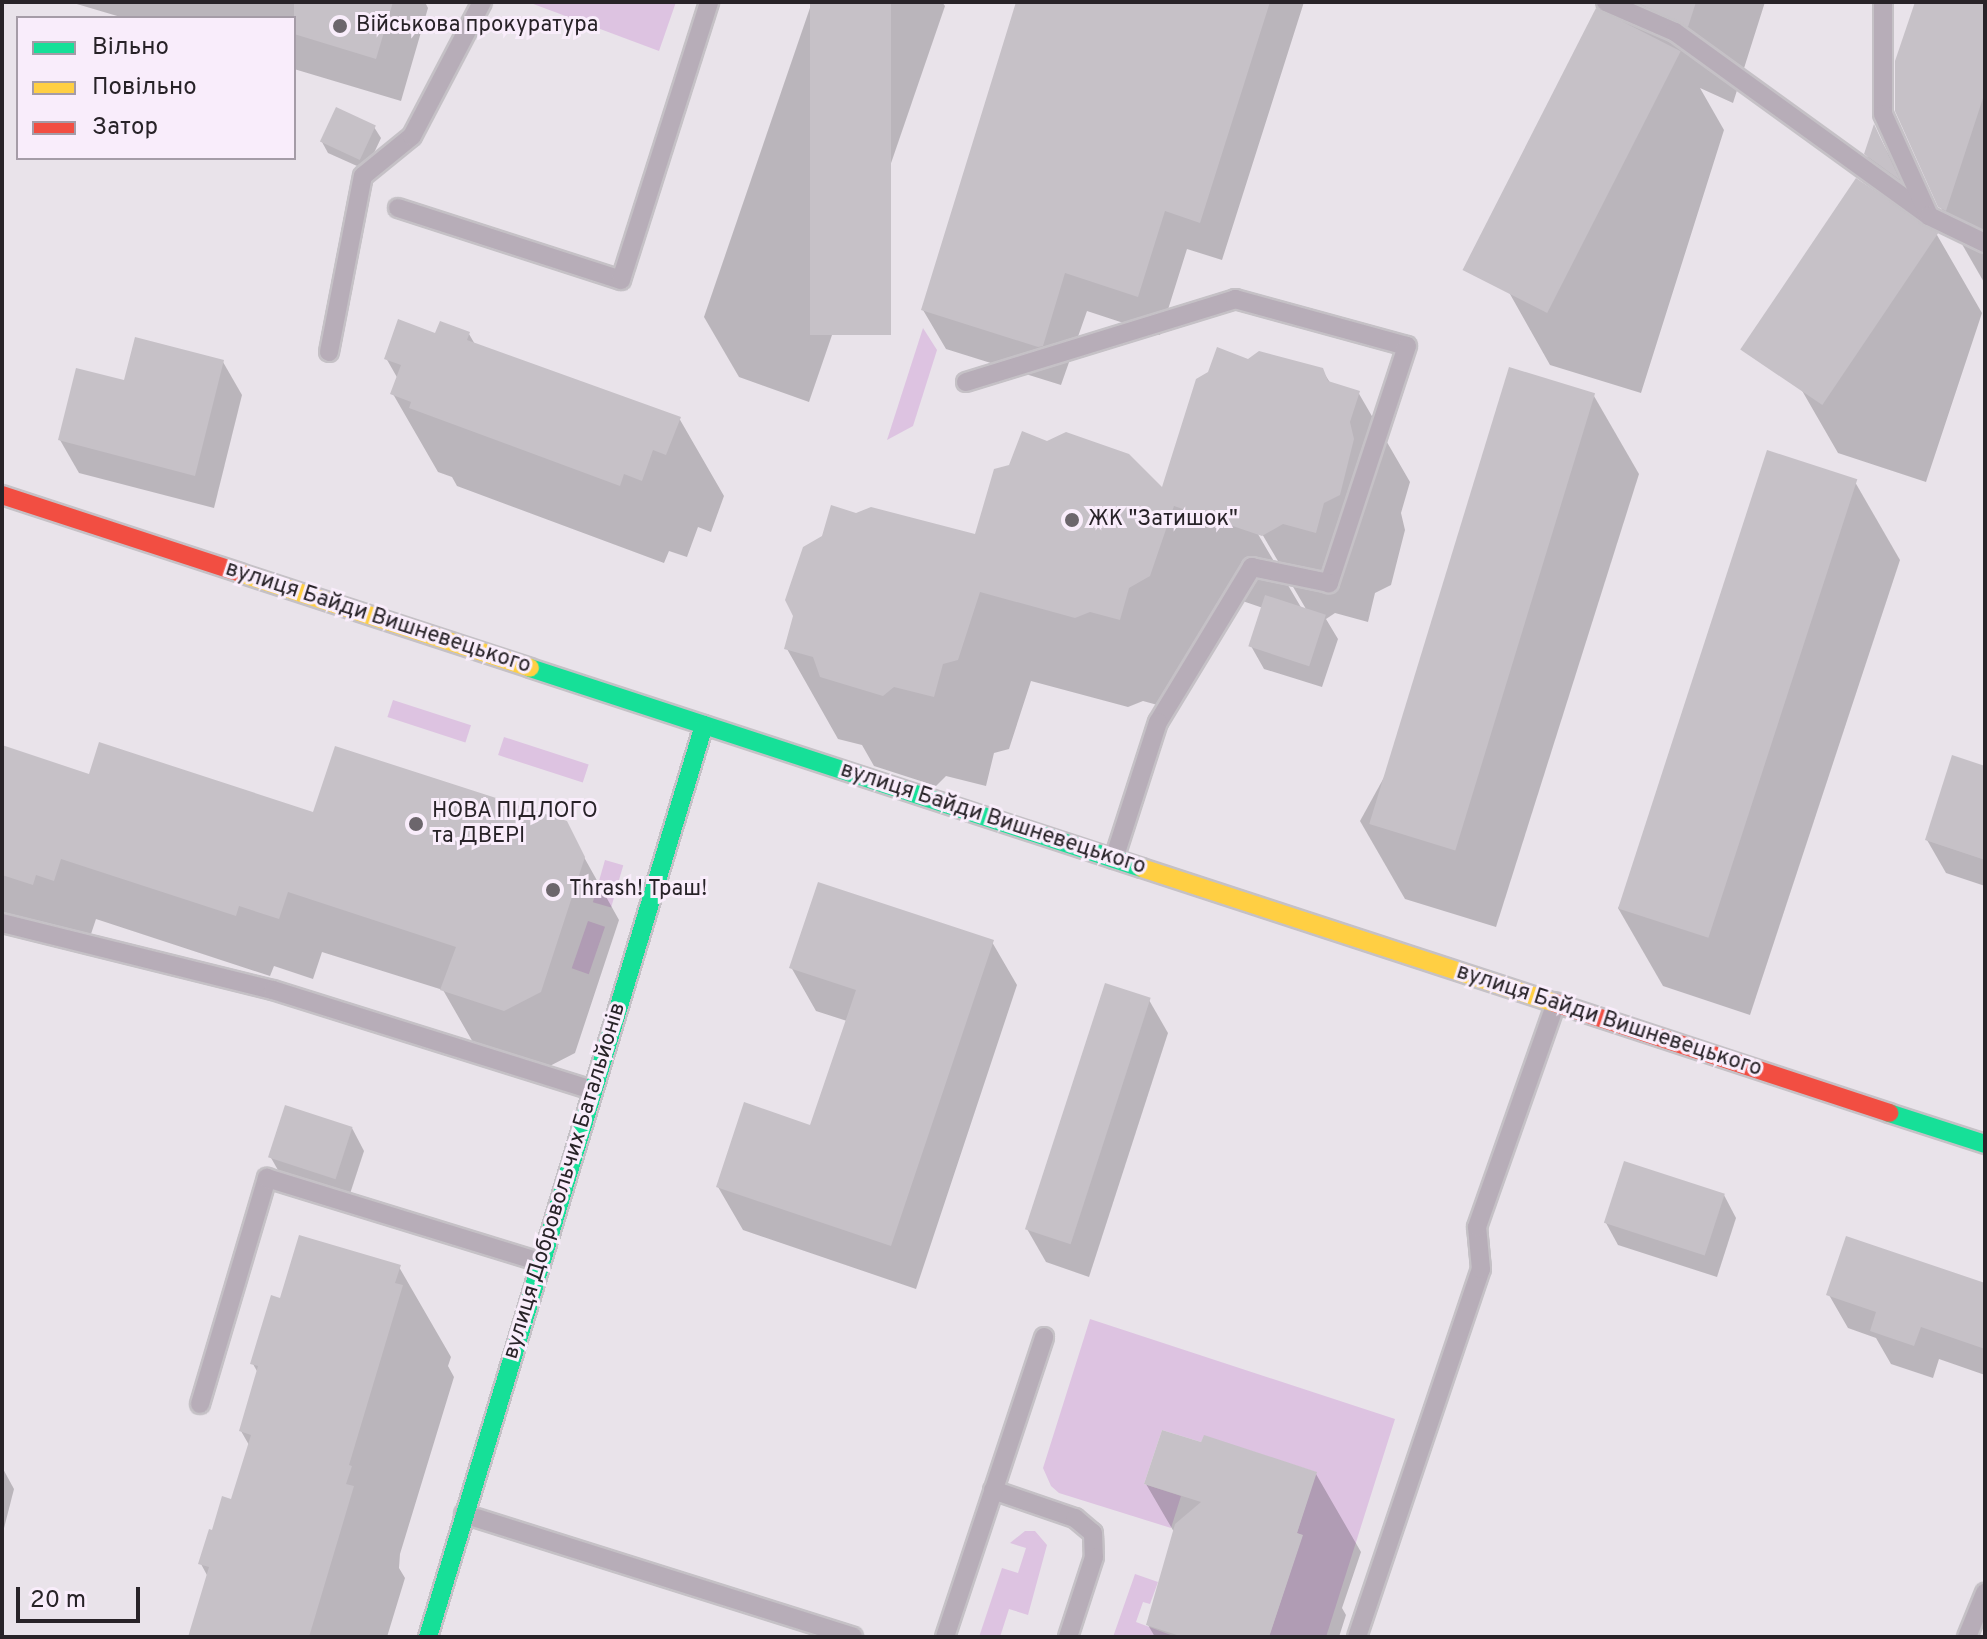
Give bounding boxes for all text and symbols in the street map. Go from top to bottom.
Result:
place label: Військова прокуратура [356,13,598,39]
legend [16,16,296,160]
marker: Військова прокуратура [331,17,349,35]
text: Вільно [92,33,169,63]
text: Повільно [92,73,197,103]
text: Затор [92,113,158,143]
place label: ЖК "Затишок" [1088,507,1238,533]
marker: ЖК "Затишок" [1063,511,1081,529]
street label: вулиця Байди Вишневецького [222,556,534,680]
street label: вулиця Байди Вишневецького [837,757,1149,881]
place label: НОВА ПІДЛОГО та ДВЕРІ [432,798,599,850]
marker: НОВА ПІДЛОГО та ДВЕРІ [407,815,425,833]
place label: Thrash! Траш! [569,877,707,903]
marker: Thrash! Траш! [544,881,562,899]
street label: вулиця Байди Вишневецького [1453,959,1765,1083]
street label: вулиця Добровольчих Батальйонів [498,1000,632,1362]
scale bar [20,1571,144,1621]
text: 20 m [30,1586,86,1616]

